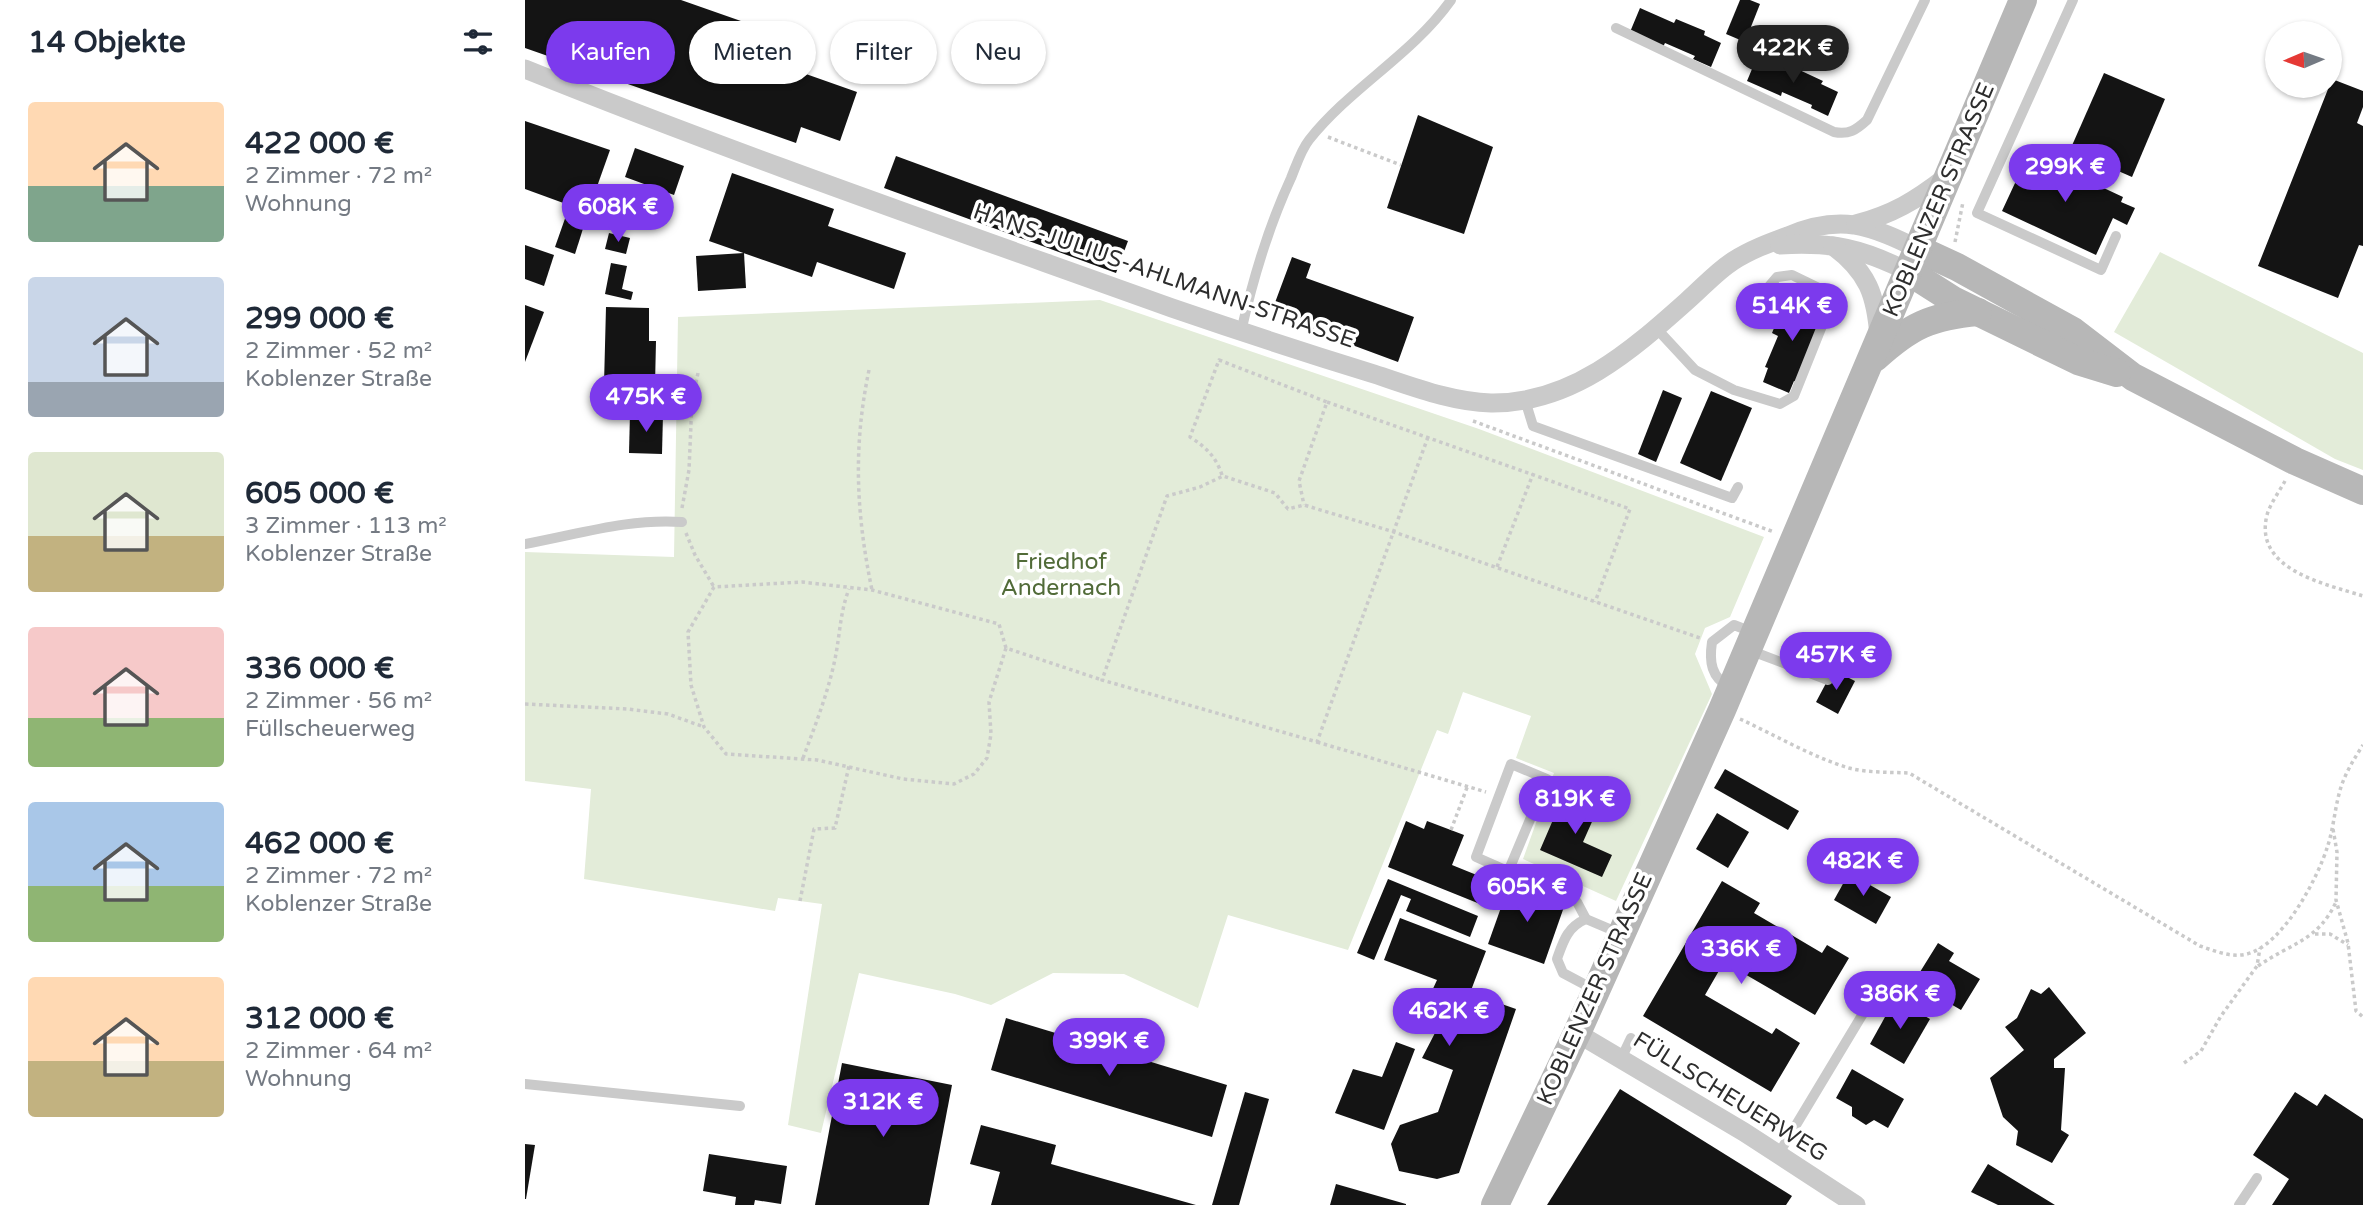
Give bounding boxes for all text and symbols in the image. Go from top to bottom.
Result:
chip: Kaufen [546,21,675,84]
chip: Mieten [689,21,816,84]
chip: Filter [830,21,937,84]
chip: Neu [951,21,1046,84]
north arrow [2265,21,2341,98]
map controls [2265,21,2342,98]
icon: filters [459,23,497,61]
text: 14 Objekte [28,24,186,61]
pin: 422K € [1736,25,1850,85]
text: 422K € [1753,34,1833,62]
street label: KOBLENZER STRASSE [1877,79,2001,321]
text: 422 000 € [245,125,394,162]
icon: home [84,130,168,214]
pin: 299K € [2008,144,2122,204]
text: 299K € [2025,153,2105,181]
text: 2 Zimmer · 72 m² [245,162,432,190]
pin: 608K € [561,184,675,244]
text: Wohnung [245,190,352,218]
text: 608K € [578,193,658,221]
street label: HANS-JULIUS-AHLMANN-STRASSE [969,197,1359,355]
pin: 514K € [1735,284,1849,343]
text: 514K € [1752,292,1832,320]
text: 299 000 € [245,300,394,337]
icon: home [84,305,168,389]
text: 2 Zimmer · 52 m² [245,337,432,365]
text: Koblenzer Straße [245,365,432,393]
pin: 475K € [589,374,703,434]
text: 475K € [606,383,686,411]
text: 605 000 € [245,475,394,512]
icon: home [84,480,168,564]
text: 3 Zimmer · 113 m² [245,512,447,540]
text: Koblenzer Straße [245,540,432,568]
park label: Friedhof Andernach [1001,548,1121,602]
pin: 457K € [1779,632,1893,692]
text: 457K € [1796,641,1876,669]
text: 336 000 € [245,650,394,687]
icon: home [84,655,168,739]
text: 2 Zimmer · 56 m² [245,687,432,715]
text: Füllscheuerweg [245,715,415,743]
pin: 819K € [1518,776,1632,836]
text: 819K € [1535,785,1615,813]
text: 462 000 € [245,825,394,862]
icon: home [84,830,168,914]
pin: 482K € [1806,838,1920,898]
text: 482K € [1823,847,1903,875]
text: 2 Zimmer · 72 m² [245,862,432,890]
pin: 605K € [1470,864,1584,924]
street label: KOBLENZER STRASSE [1531,869,1659,1109]
text: 605K € [1487,873,1567,901]
text: Koblenzer Straße [245,890,432,918]
pin: 336K € [1684,926,1798,986]
text: 336K € [1701,935,1781,963]
pin: 386K € [1843,972,1957,1031]
text: 386K € [1860,980,1940,1008]
pin: 462K € [1392,988,1506,1048]
text: 462K € [1409,997,1489,1025]
text: 312 000 € [245,1000,394,1037]
icon: home [84,1005,168,1089]
pin: 399K € [1052,1018,1166,1078]
street label: FÜLLSCHEUERWEG [1628,1026,1832,1168]
text: 399K € [1069,1027,1149,1055]
text: 2 Zimmer · 64 m² [245,1037,432,1065]
text: Wohnung [245,1065,352,1093]
pin: 312K € [826,1080,940,1139]
text: 312K € [843,1088,923,1116]

